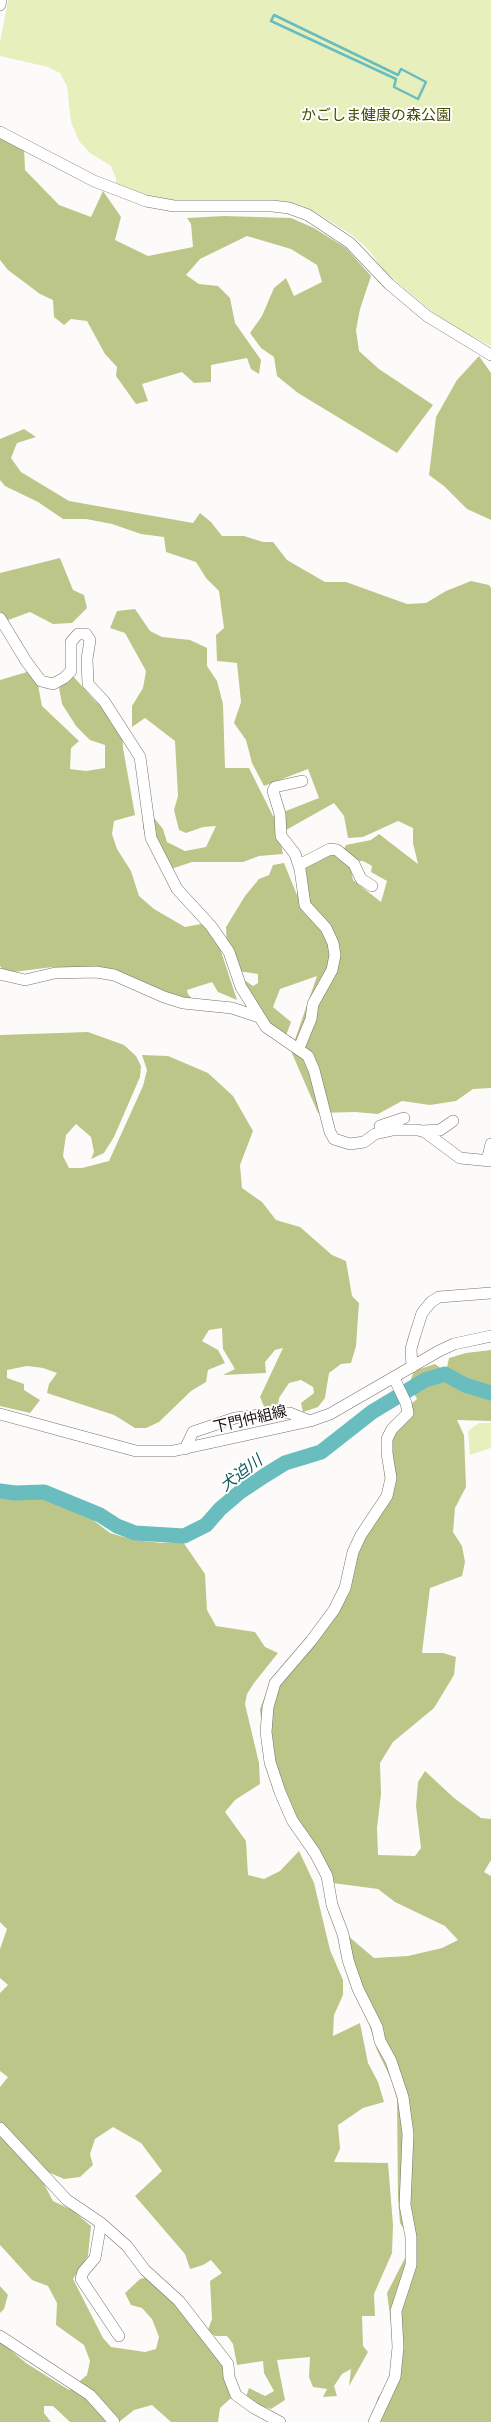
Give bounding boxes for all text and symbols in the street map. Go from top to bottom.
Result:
park label: かごしま健康の森公園 [301,106,451,124]
street label: 下門仲組線 [211,1402,289,1436]
water label: 犬迫川 [216,1451,266,1495]

